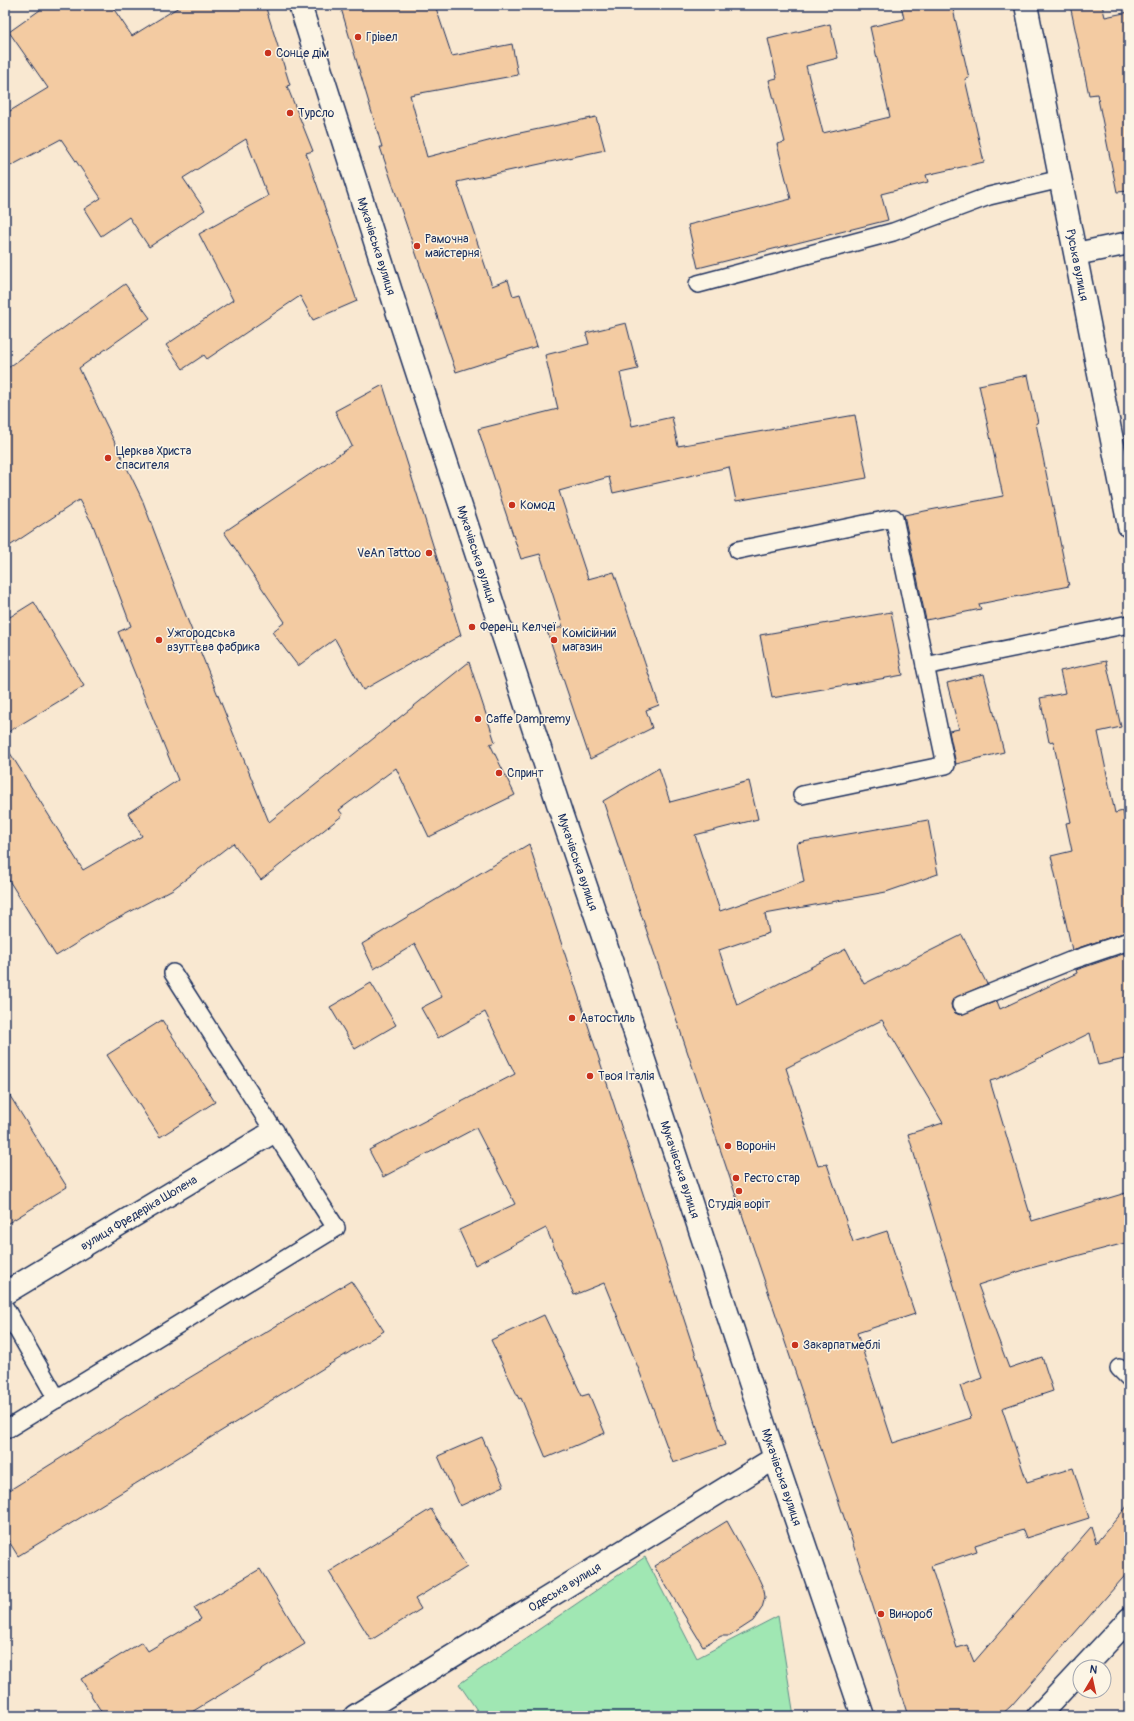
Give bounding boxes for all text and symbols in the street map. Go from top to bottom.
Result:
place label: Грівел [366,30,398,45]
marker: Грівел [353,32,363,42]
place label: Сонце дім [276,46,329,61]
marker: Сонце дім [263,48,273,58]
place label: Турсло [298,106,335,121]
marker: Турсло [285,108,295,118]
street label: Мукачівська вулиця [354,195,399,297]
street label: Руська вулиця [1063,228,1092,303]
place label: Рамочна майстерня [425,232,480,261]
marker: Рамочна майстерня [412,241,422,251]
place label: Церква Христа спасителя [116,444,192,473]
marker: Церква Христа спасителя [103,453,113,463]
place label: Комод [520,498,556,513]
marker: Комод [507,500,517,510]
street label: Мукачівська вулиця [454,504,500,605]
place label: VeAn Tattoo [357,546,422,561]
marker: VeAn Tattoo [424,548,434,558]
place label: Ференц Келчеї [480,620,557,635]
marker: Ференц Келчеї [467,622,477,632]
place label: Ужгородська взуттєва фабрика [167,626,260,655]
place label: Комісійний магазин [562,626,617,655]
marker: Ужгородська взуттєва фабрика [154,635,164,645]
marker: Комісійний магазин [549,635,559,645]
place label: Caffe Dampremy [486,712,570,727]
marker: Caffe Dampremy [473,714,483,724]
place label: Спринт [507,766,544,781]
marker: Спринт [494,768,504,778]
street label: Мукачівська вулиця [554,812,601,913]
place label: Автостиль [580,1011,635,1026]
marker: Автостиль [567,1013,577,1023]
place label: Твоя Італія [598,1069,655,1084]
marker: Твоя Італія [585,1071,595,1081]
street label: Мукачівська вулиця [657,1119,703,1220]
place label: Воронін [736,1139,775,1154]
marker: Воронін [723,1141,733,1151]
place label: Ресто стар [744,1171,800,1186]
street label: вулиця Фредеріка Шопена [78,1172,200,1253]
marker: Ресто стар [731,1173,741,1183]
marker: Студія воріт [734,1186,744,1196]
place label: Студія воріт [708,1197,770,1212]
place label: Закарпатмеблі [803,1338,880,1353]
marker: Закарпатмеблі [790,1340,800,1350]
street label: Мукачівська вулиця [758,1427,805,1528]
street label: Одеська вулиця [525,1559,604,1615]
place label: Винороб [889,1607,933,1622]
marker: Винороб [876,1609,886,1619]
north arrow [1072,1659,1112,1699]
text: N [1089,1663,1099,1677]

